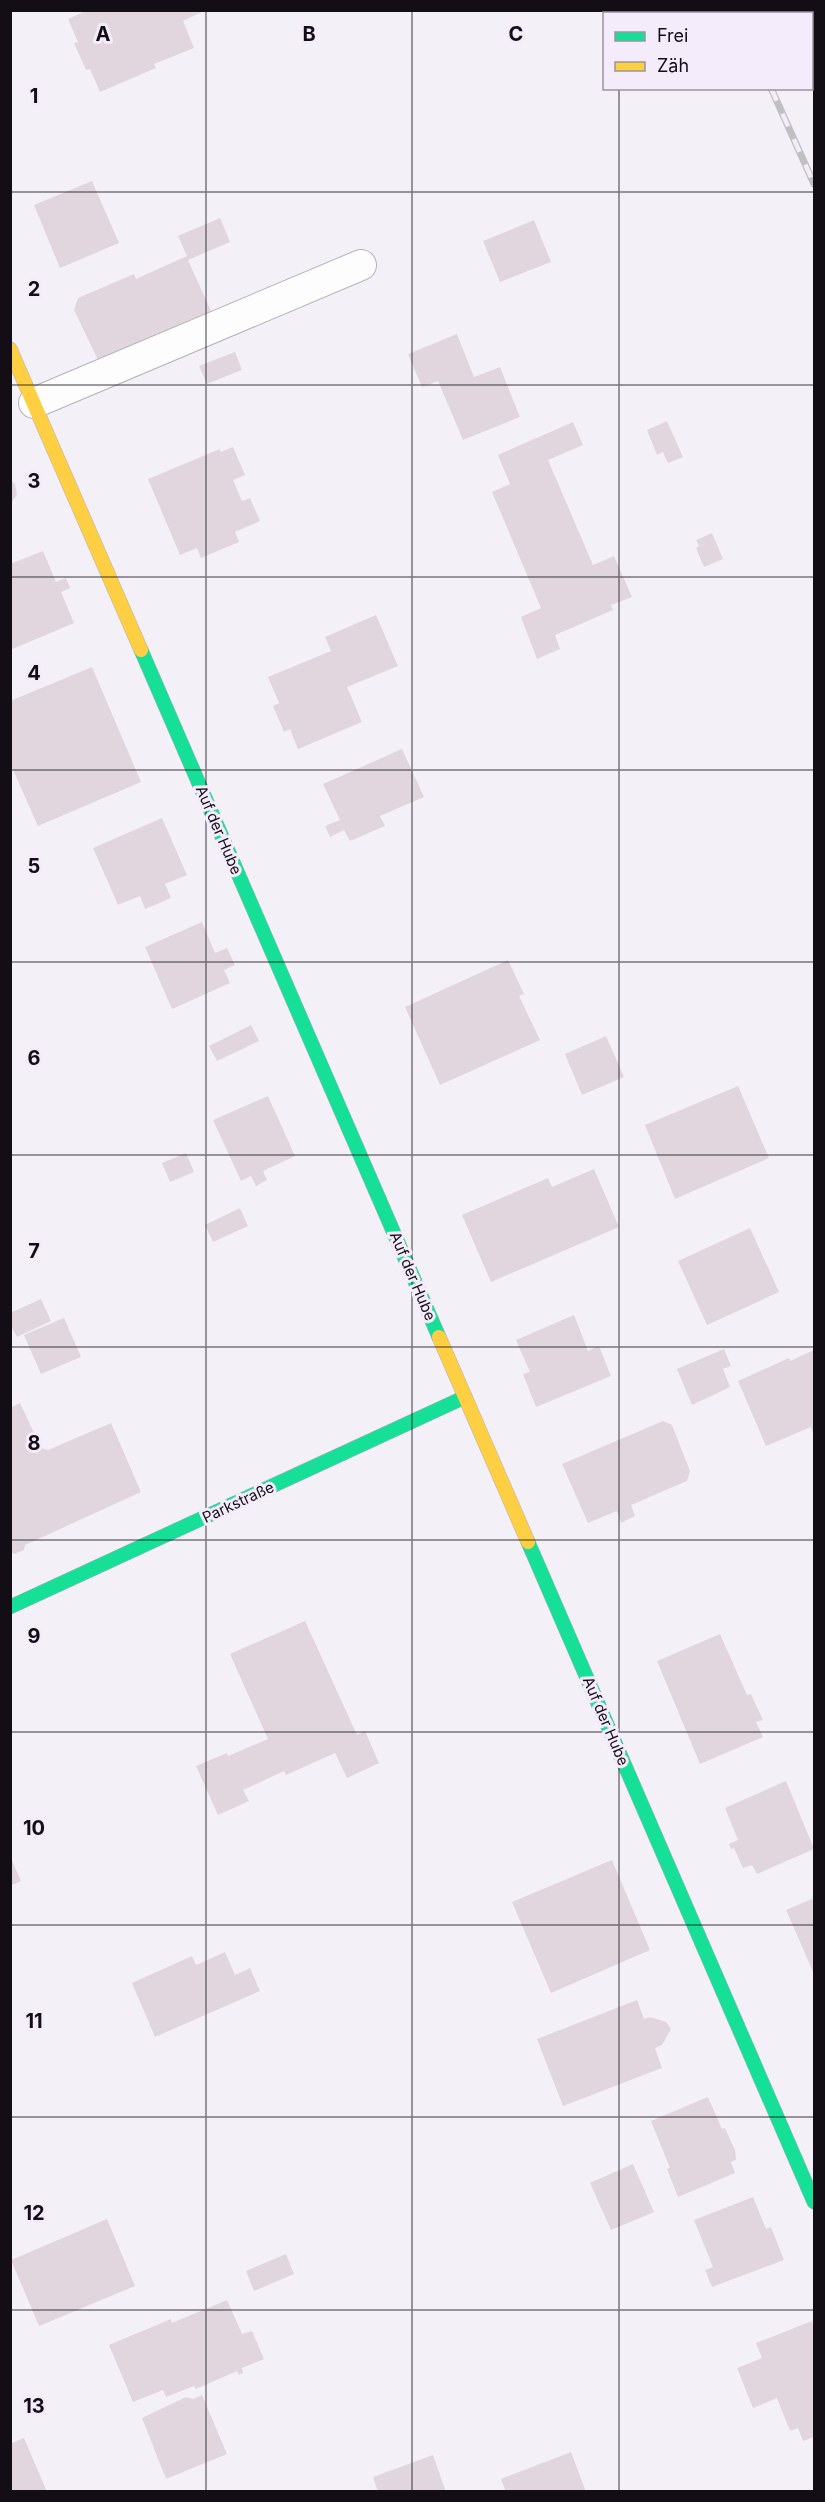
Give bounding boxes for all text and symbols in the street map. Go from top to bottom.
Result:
legend [603,12,813,90]
text: A [96,22,111,46]
text: B [302,22,316,46]
text: C [509,22,523,46]
text: Frei [657,25,688,46]
text: Zäh [657,55,689,76]
text: 1 [30,84,38,108]
text: 2 [28,277,40,301]
text: 3 [28,469,40,493]
text: 4 [27,661,41,685]
street label: Auf der Hube [192,783,246,877]
text: 5 [28,854,40,878]
text: 6 [28,1046,41,1070]
street label: Auf der Hube [386,1229,440,1323]
text: 7 [28,1239,40,1263]
text: 8 [27,1431,41,1455]
street label: Parkstraße [199,1477,277,1527]
text: 9 [28,1624,41,1648]
street label: Auf der Hube [579,1674,633,1768]
text: 10 [23,1816,45,1840]
text: 11 [25,2009,43,2033]
text: 12 [23,2201,45,2225]
text: 13 [23,2394,45,2418]

